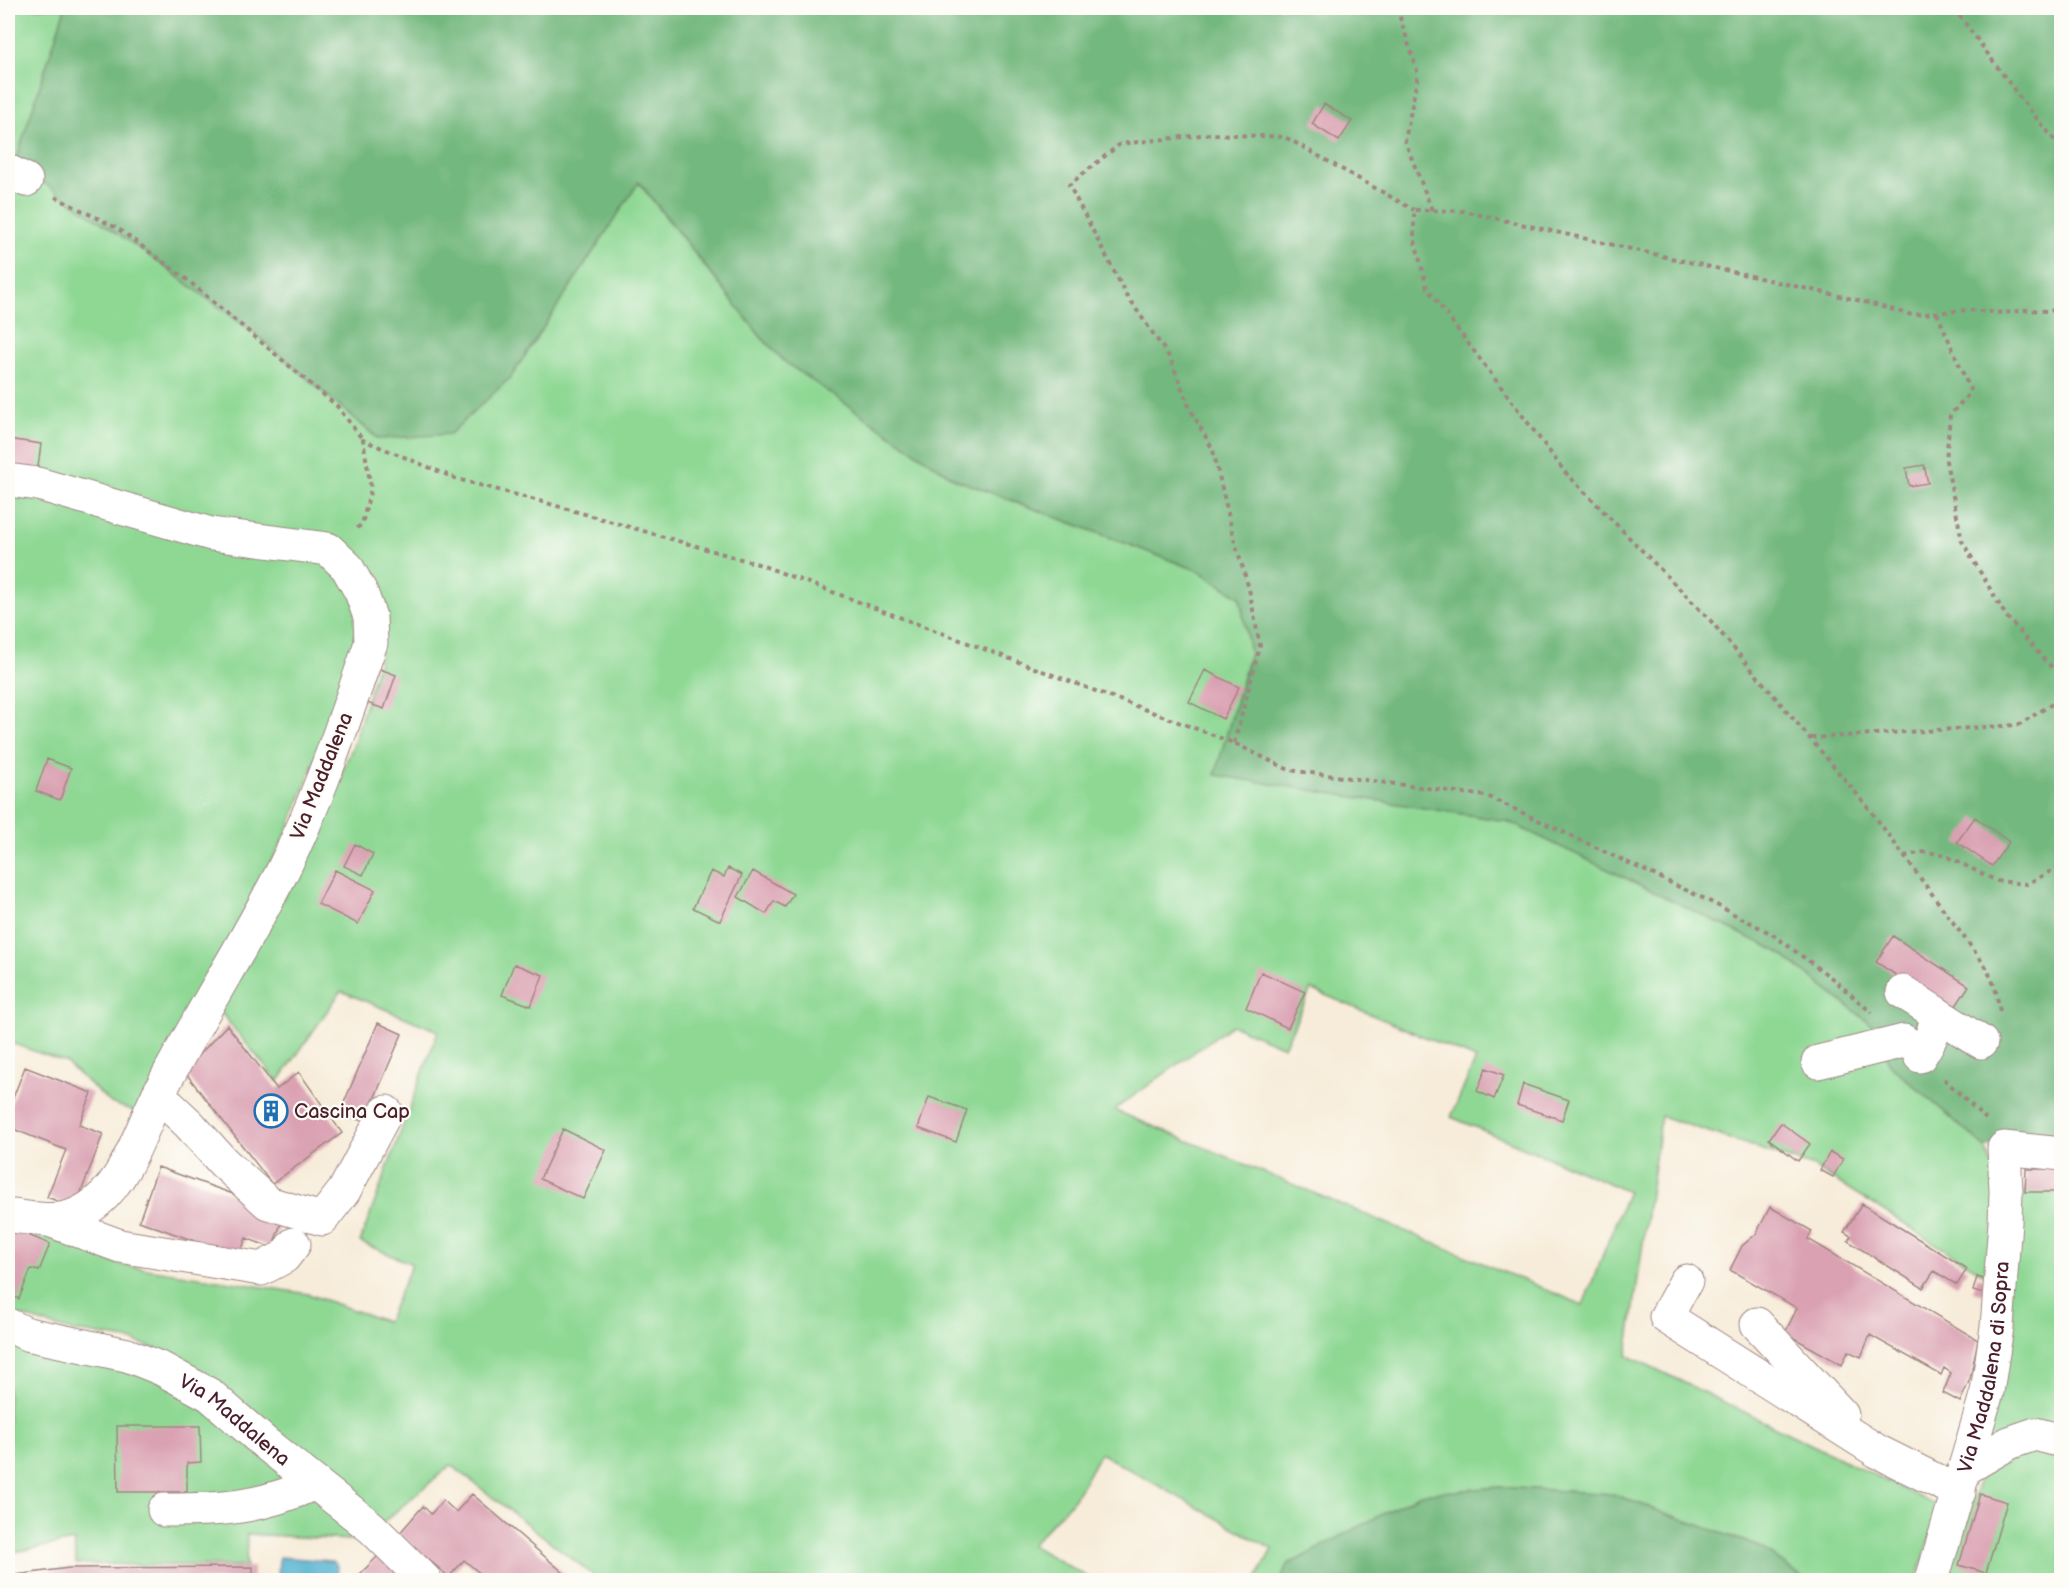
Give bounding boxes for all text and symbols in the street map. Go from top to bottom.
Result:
street label: Via Maddalena [285,709,358,844]
building icon: Cascina Cap [253,1093,289,1129]
place label: Cascina Cap [294,1100,410,1124]
street label: Via Maddalena di Sopra [1953,1260,2015,1476]
street label: Via Maddalena [175,1370,295,1471]

